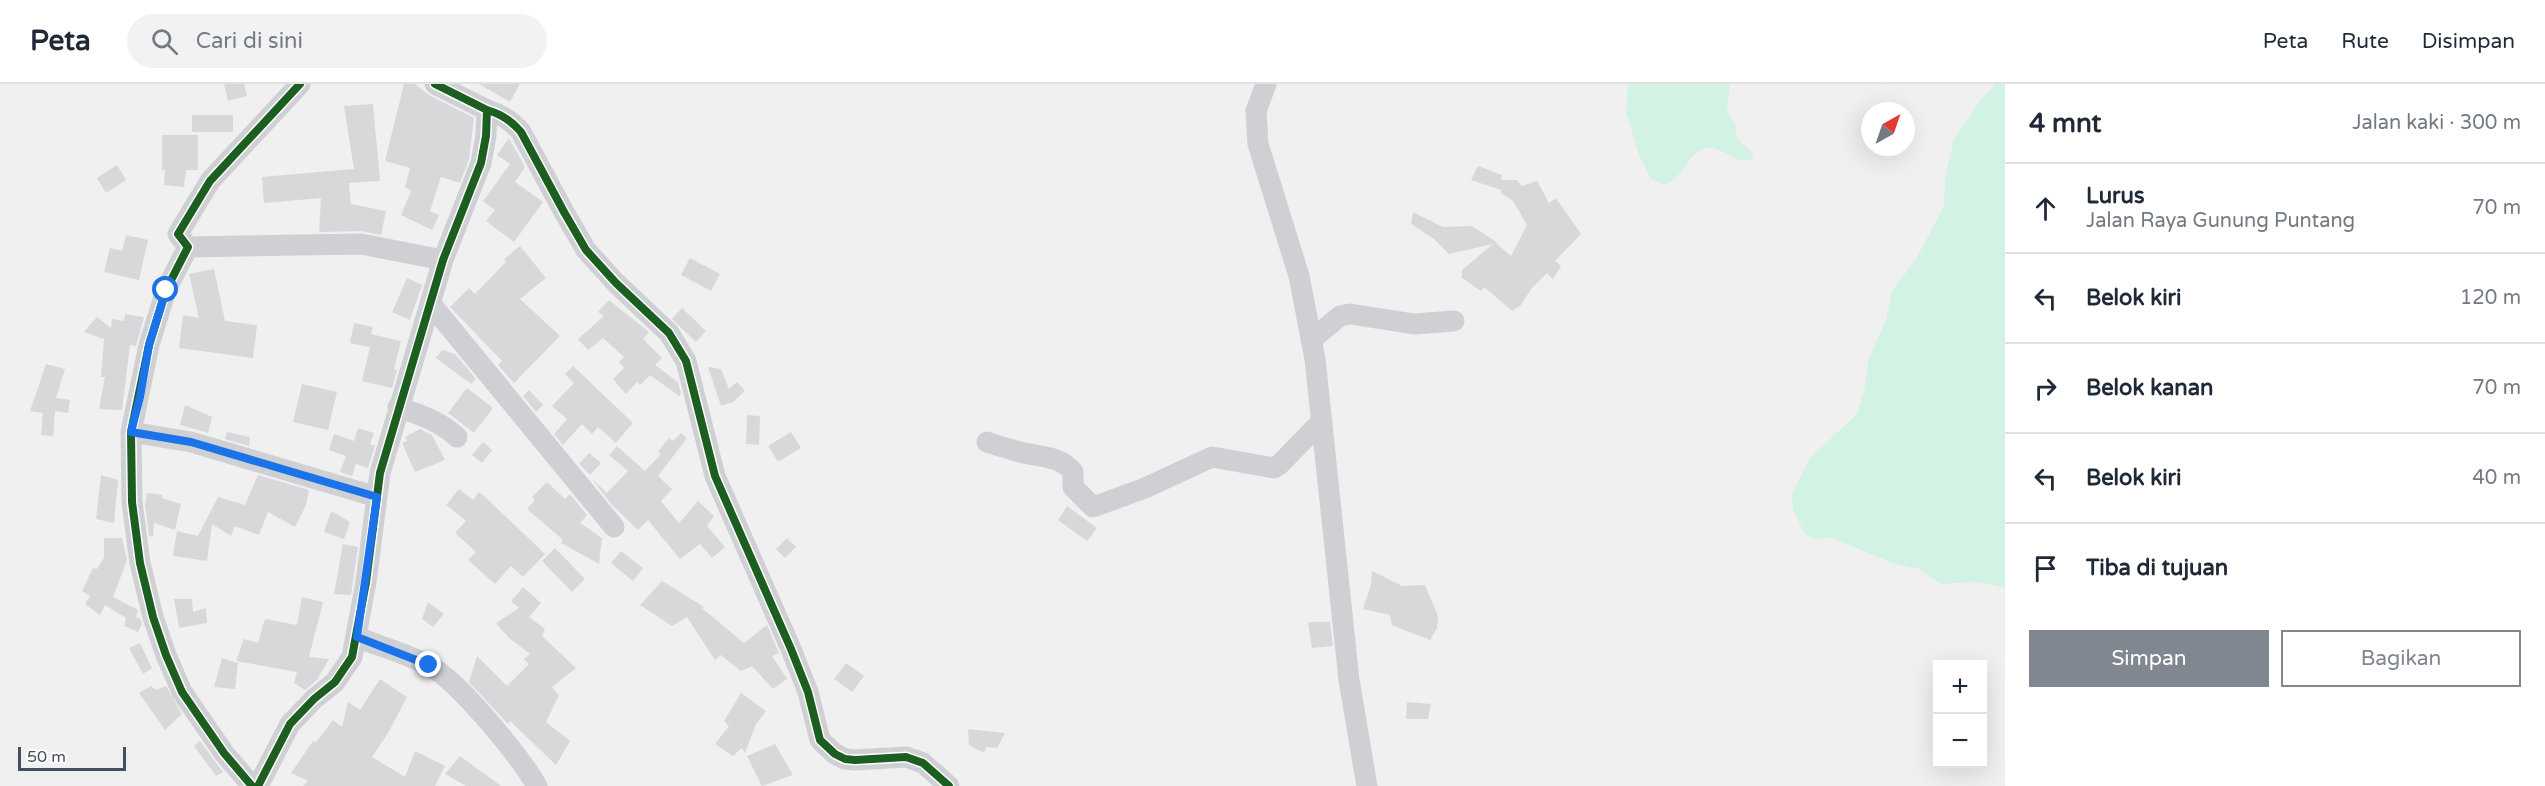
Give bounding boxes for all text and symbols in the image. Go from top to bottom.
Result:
search box [127,14,547,68]
text: Peta [30,24,91,58]
icon: search [148,25,181,58]
text: Cari di sini [196,28,303,54]
text: Peta [2263,29,2308,54]
text: Rute [2341,29,2389,54]
text: Disimpan [2422,29,2515,54]
north arrow [1861,102,1915,156]
text: 4 mnt [2029,108,2101,139]
text: Jalan kaki · 300 m [2352,111,2521,135]
text: Lurus [2086,183,2144,209]
icon: ahead [2029,192,2062,225]
text: 70 m [2472,196,2521,220]
text: Jalan Raya Gunung Puntang [2086,209,2355,233]
route start [152,276,178,302]
icon: left [2029,282,2062,315]
text: Belok kiri [2086,285,2182,311]
text: 120 m [2460,286,2521,310]
icon: right [2029,372,2062,405]
text: Belok kanan [2086,375,2213,401]
text: 70 m [2472,376,2521,400]
icon: left [2029,462,2062,495]
text: Belok kiri [2086,465,2182,491]
text: 40 m [2472,466,2521,490]
icon: arrive [2029,552,2062,585]
text: Tiba di tujuan [2086,555,2228,581]
button: Simpan [2029,630,2269,687]
button: Bagikan [2281,630,2521,687]
route end [415,651,441,677]
map controls [1933,660,1987,768]
button: + [1933,660,1987,714]
button: − [1933,714,1987,768]
scale bar [18,744,126,772]
text: 50 m [27,747,66,767]

